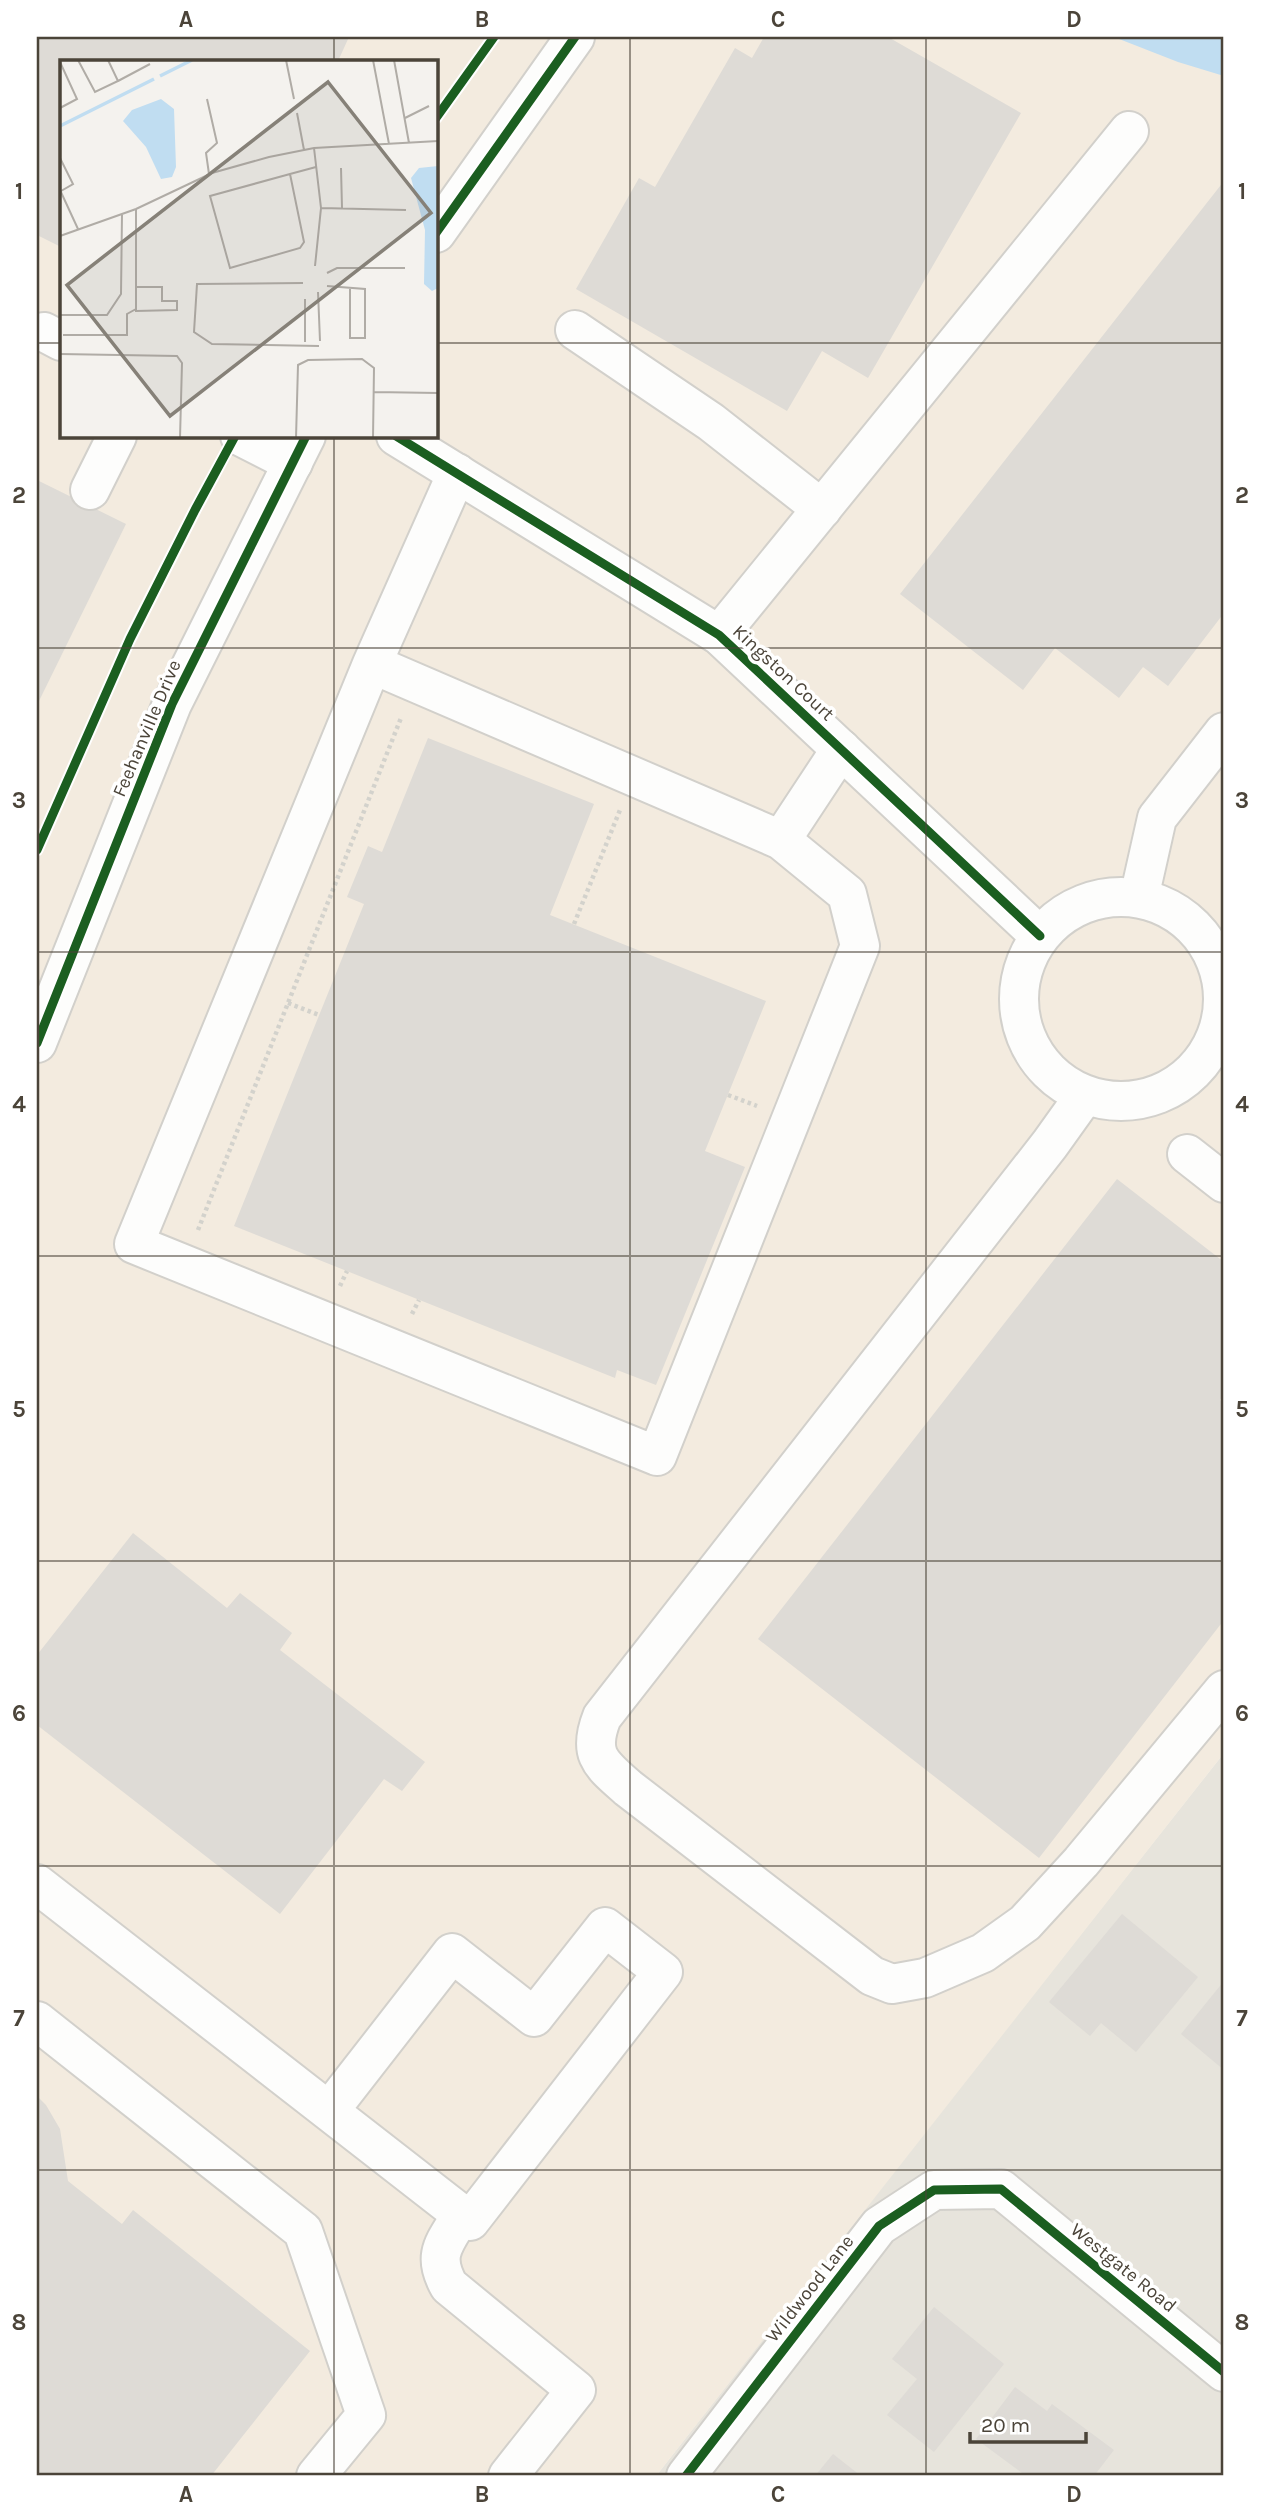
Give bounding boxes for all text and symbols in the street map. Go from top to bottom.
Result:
text: A [179,6,193,33]
text: B [475,6,489,33]
text: C [771,6,785,33]
text: D [1066,6,1082,33]
inset map [60,60,438,438]
text: 1 [15,178,23,205]
text: 1 [1238,178,1246,205]
text: 2 [12,482,26,509]
text: 2 [1235,482,1249,509]
street label: Kingston Court [728,620,839,725]
street label: Feehanville Drive [108,657,186,800]
text: 3 [12,787,26,814]
text: 3 [1235,787,1249,814]
text: 4 [12,1091,26,1118]
text: 4 [1235,1091,1249,1118]
text: 5 [12,1396,26,1423]
text: 5 [1235,1396,1249,1423]
text: 6 [12,1700,26,1727]
text: 6 [1235,1700,1249,1727]
text: 7 [13,2005,25,2032]
text: 7 [1236,2005,1248,2032]
street label: Westgate Road [1066,2218,1181,2317]
street label: Wildwood Lane [761,2231,859,2347]
text: 8 [12,2309,26,2336]
text: 8 [1235,2309,1249,2336]
scale bar [970,2401,1086,2445]
text: 20 m [981,2413,1030,2437]
text: A [179,2481,193,2508]
text: B [475,2481,489,2508]
text: C [771,2481,785,2508]
text: D [1066,2481,1082,2508]

